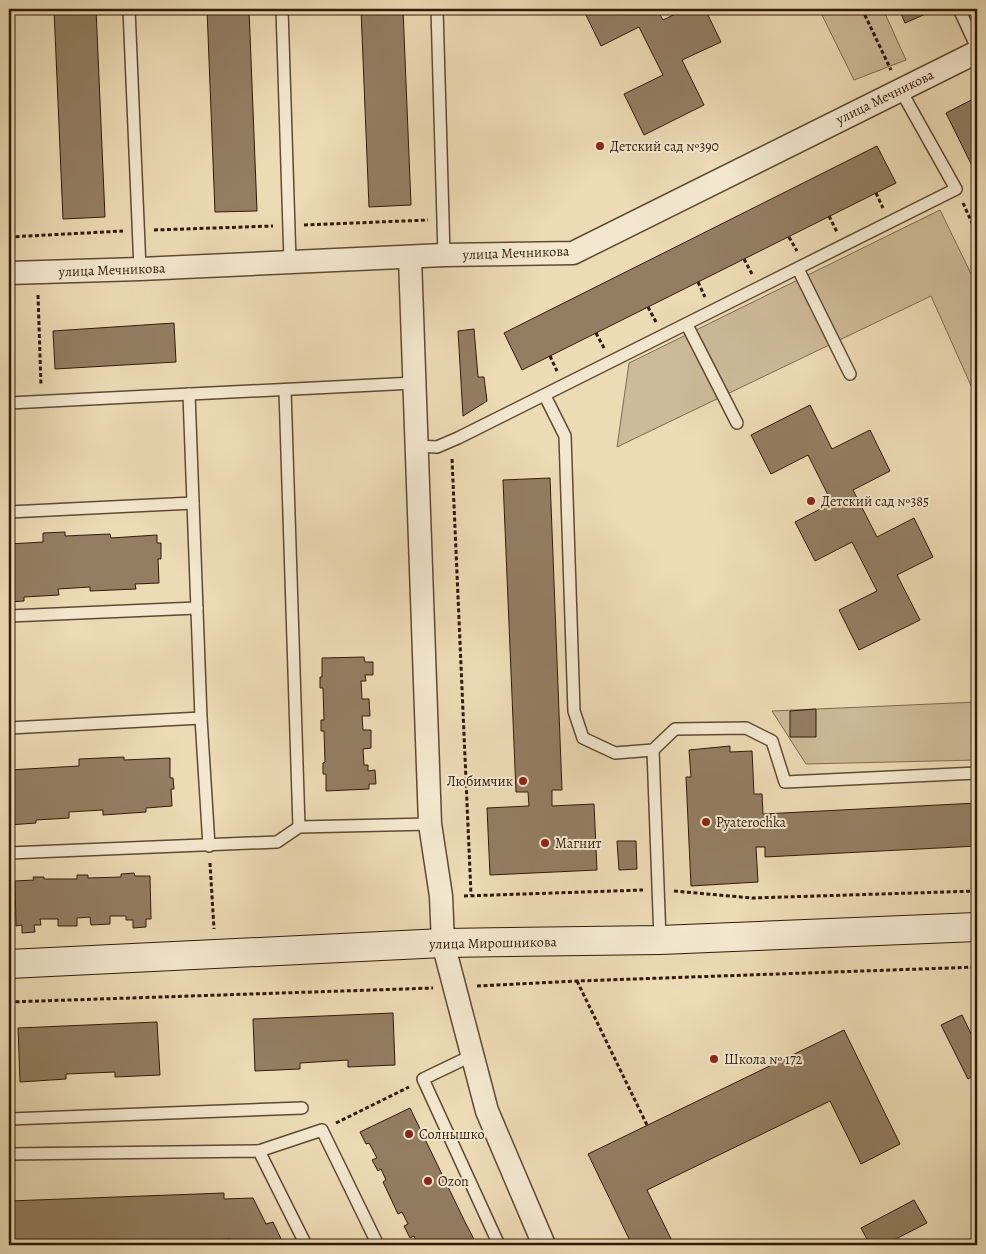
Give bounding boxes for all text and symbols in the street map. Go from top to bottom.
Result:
street label: улица Мечникова [832,65,938,129]
place label: Детский сад №390 [610,137,719,156]
marker: Детский сад №390 [594,140,606,152]
street label: улица Мечникова [461,242,570,264]
street label: улица Мечникова [57,259,166,281]
place label: Детский сад №385 [821,492,929,511]
marker: Детский сад №385 [805,495,817,507]
place label: Любимчик [447,772,513,791]
marker: Любимчик [517,775,529,787]
place label: Pyaterochka [716,813,787,832]
marker: Pyaterochka [700,816,712,828]
place label: Магнит [555,834,602,853]
marker: Магнит [539,837,551,849]
street label: улица Мирошникова [428,932,558,954]
place label: Школа № 172 [724,1050,803,1069]
marker: Школа № 172 [708,1053,720,1065]
place label: Солнышко [419,1125,485,1144]
marker: Солнышко [403,1128,415,1140]
place label: Ozon [438,1172,469,1191]
marker: Ozon [422,1175,434,1187]

